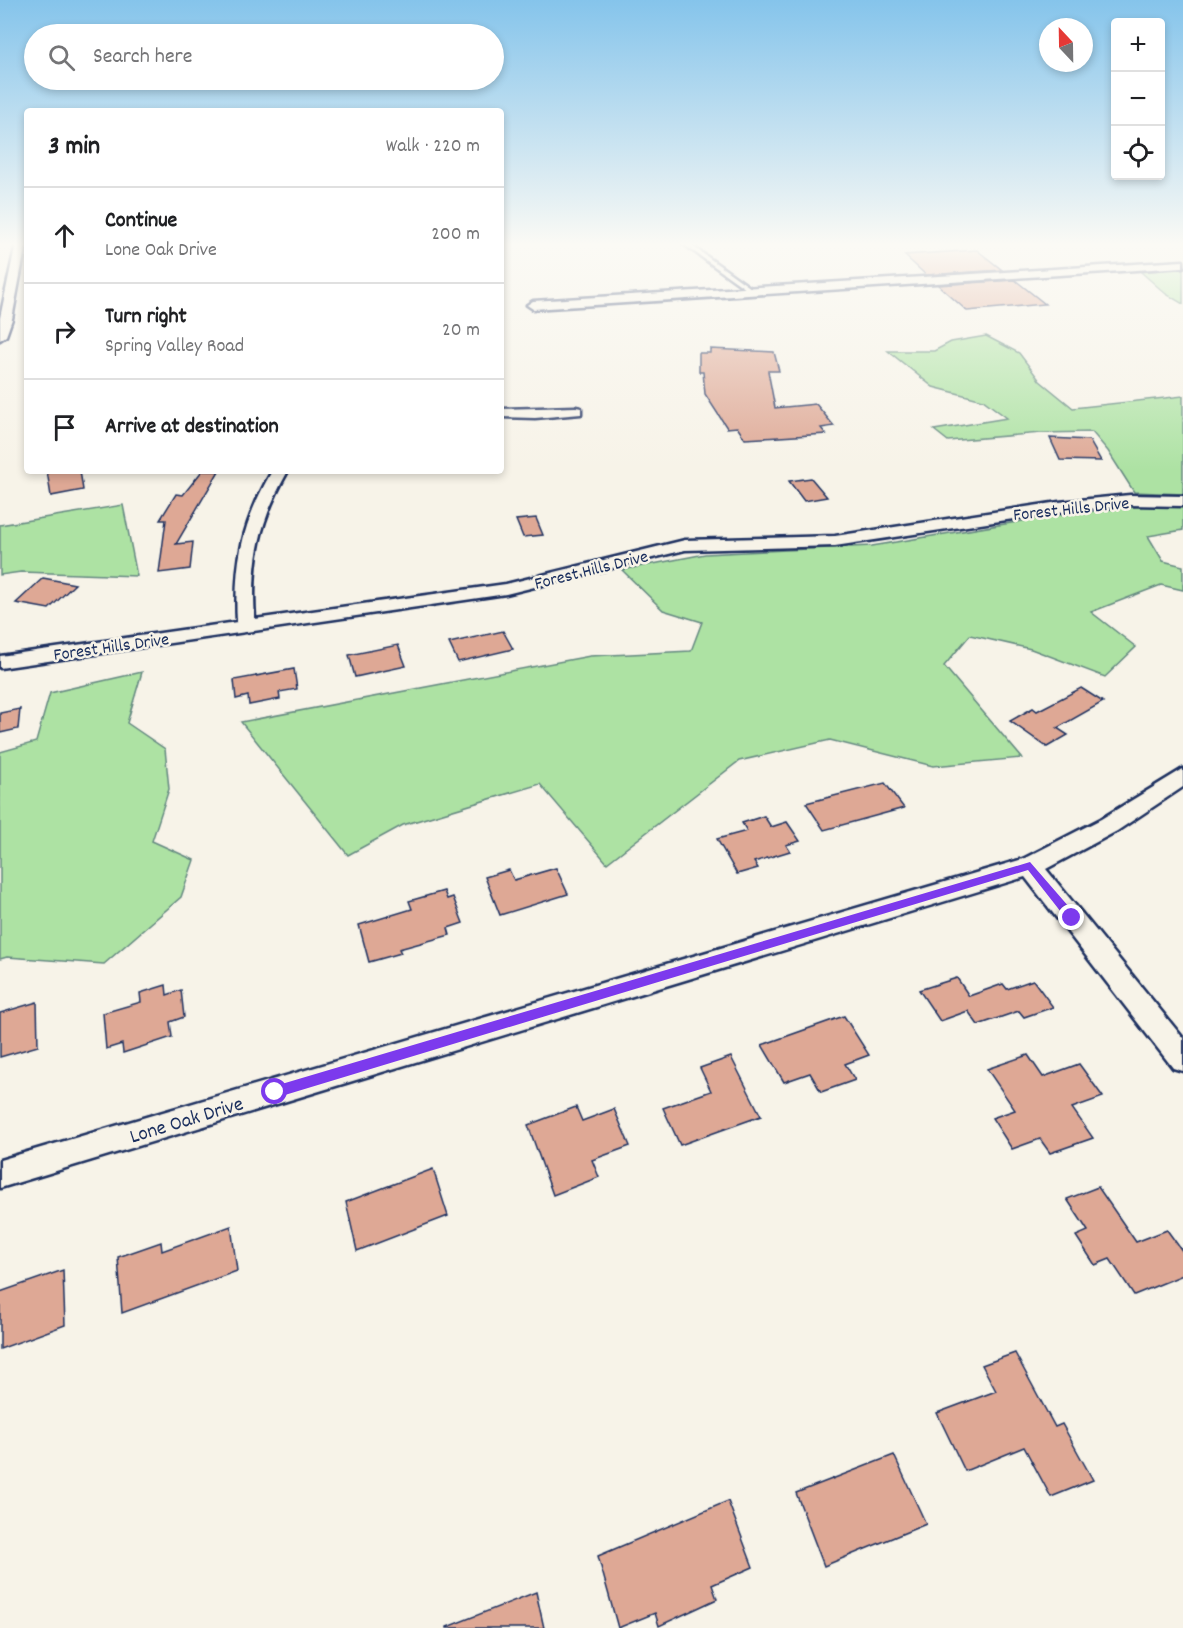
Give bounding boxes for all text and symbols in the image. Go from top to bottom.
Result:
north arrow [1039,18,1093,72]
map controls [1111,18,1165,180]
button: + [1111,18,1165,72]
search box [24,24,504,90]
icon: search [45,41,78,74]
text: Search here [93,42,192,73]
button: − [1111,72,1165,126]
button: locate [1111,126,1165,180]
text: 3 min [48,129,100,166]
text: Walk · 220 m [386,133,480,161]
text: Continue [105,206,177,237]
icon: ahead [48,219,81,252]
text: 200 m [431,221,480,249]
text: Lone Oak Drive [105,237,217,265]
text: Turn right [105,302,187,333]
icon: right [48,315,81,348]
text: 20 m [442,317,480,345]
text: Spring Valley Road [105,333,244,361]
icon: arrive [48,411,81,444]
text: Arrive at destination [105,412,279,443]
street label: Forest Hills Drive [1012,492,1131,529]
street label: Forest Hills Drive [532,545,651,598]
street label: Forest Hills Drive [52,628,171,669]
route end [1058,904,1084,930]
route start [261,1078,287,1104]
street label: Lone Oak Drive [126,1090,247,1153]

